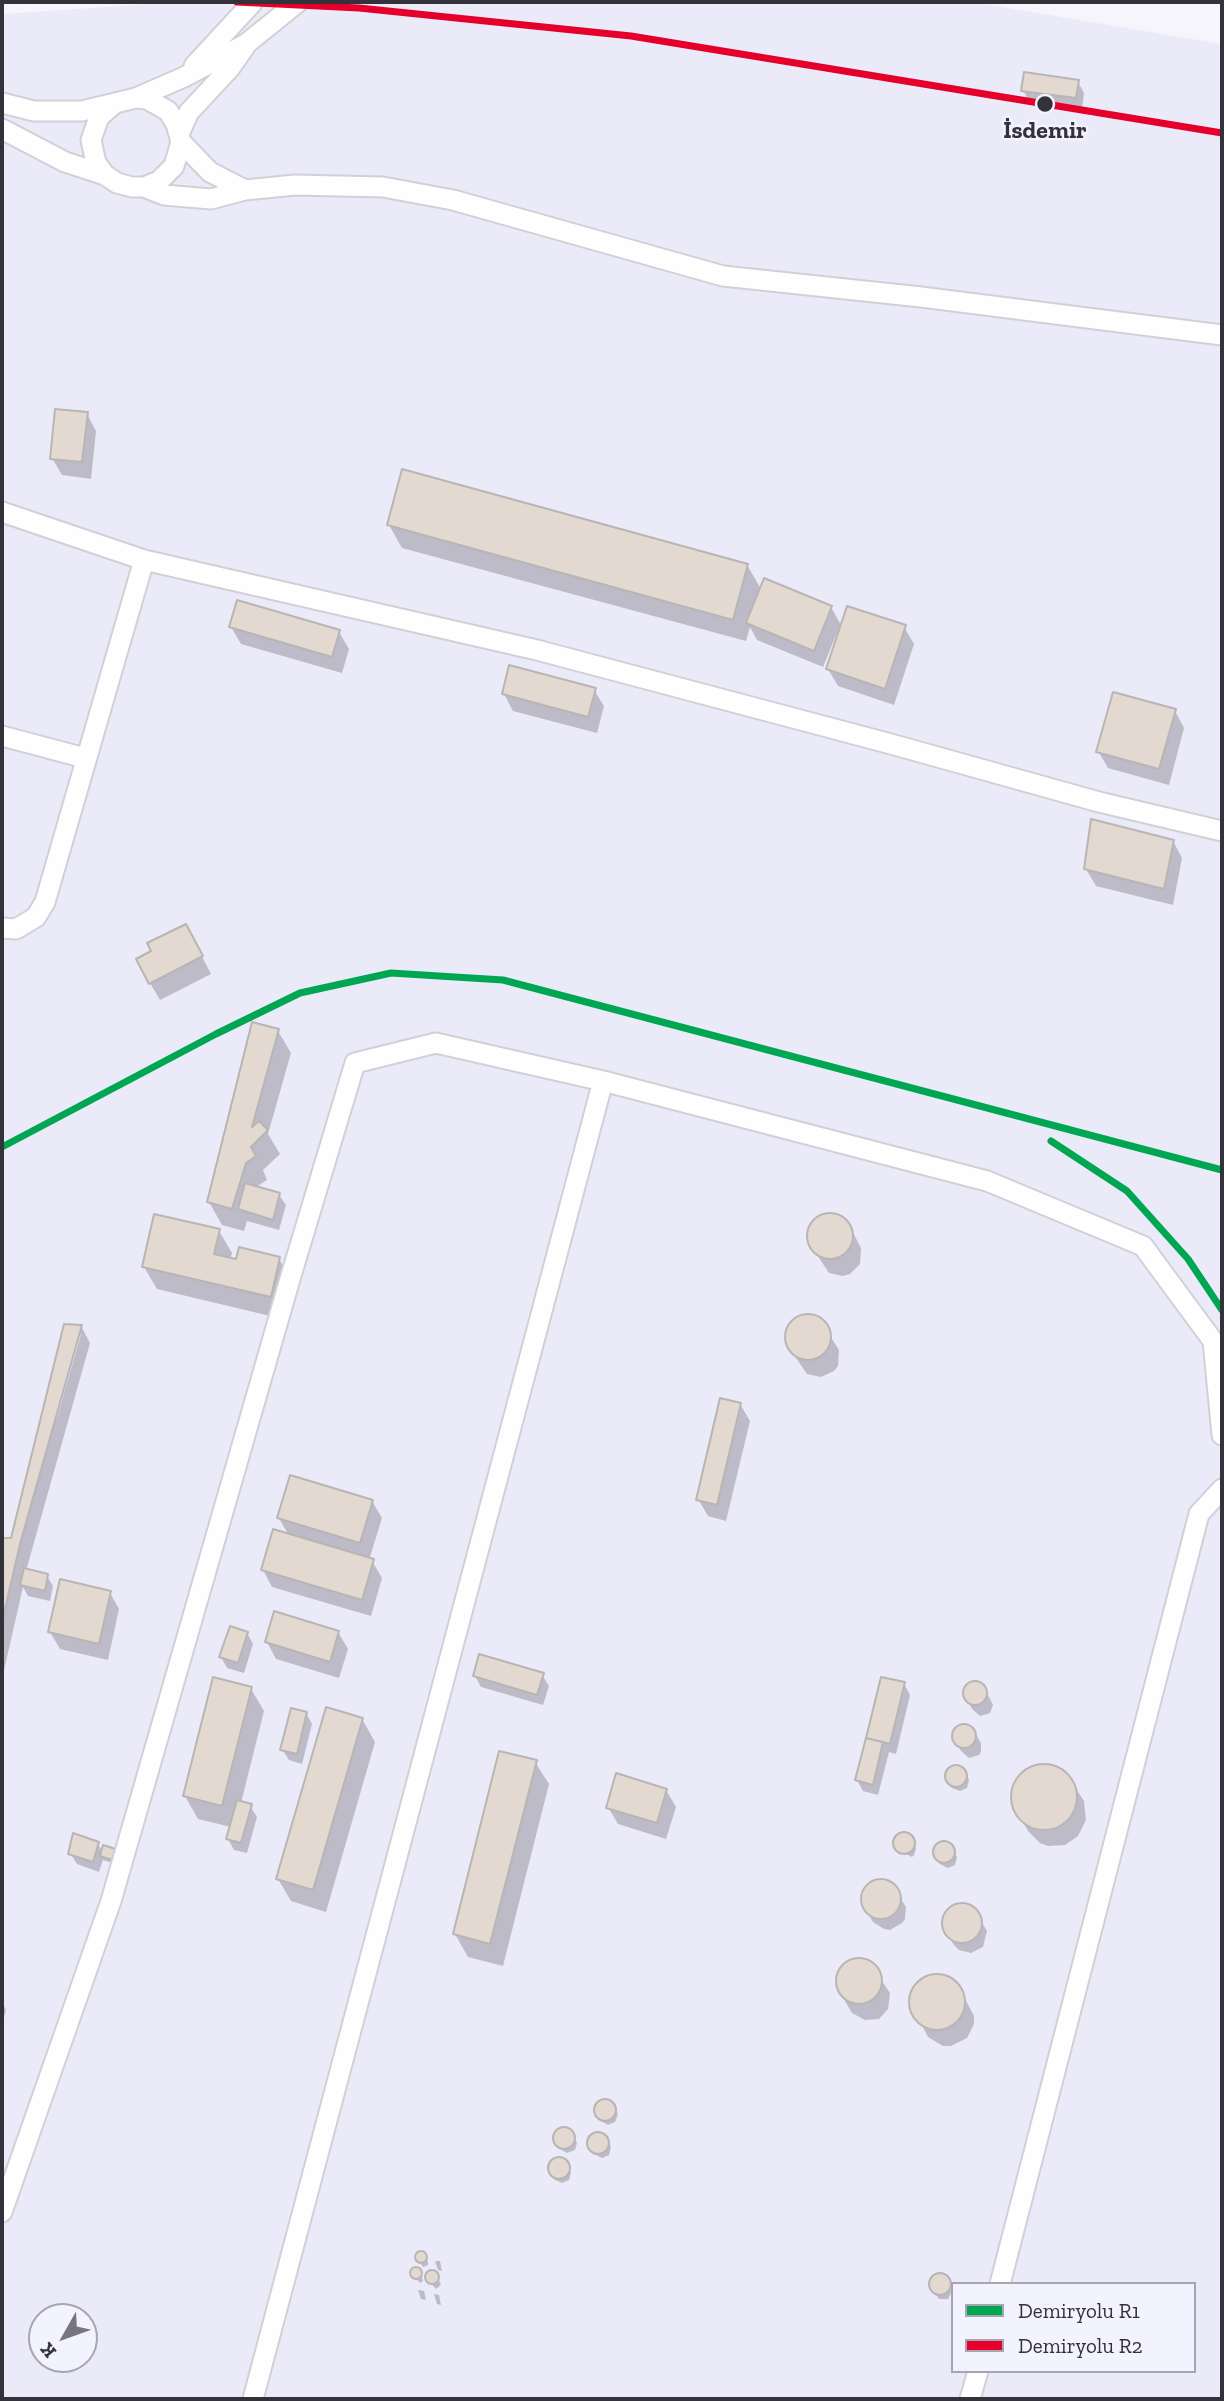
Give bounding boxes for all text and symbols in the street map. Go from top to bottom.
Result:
marker: İsdemir [1035,94,1055,114]
place label: İsdemir [1003,117,1087,145]
legend [951,2282,1196,2373]
text: Demiryolu R1 [1018,2298,1140,2323]
north arrow [28,2303,98,2373]
text: Demiryolu R2 [1018,2333,1143,2358]
text: K [35,2338,61,2363]

